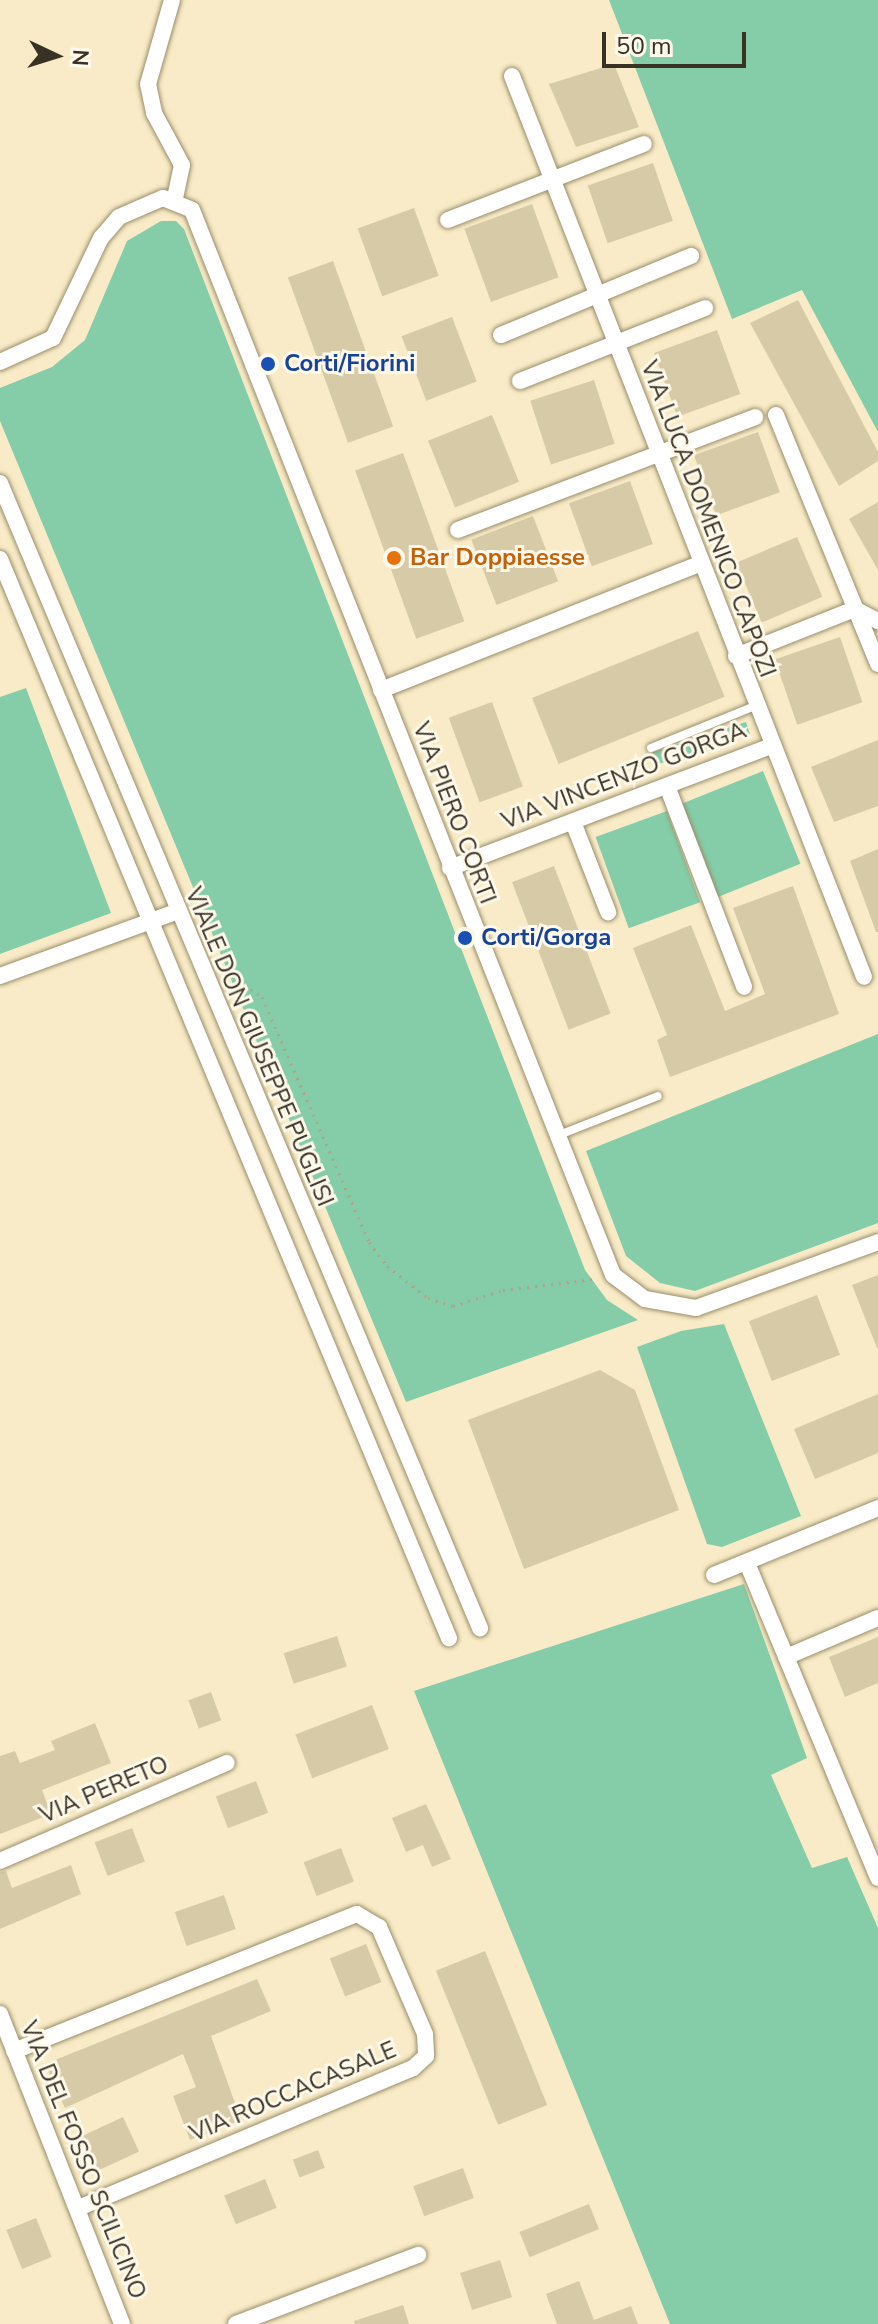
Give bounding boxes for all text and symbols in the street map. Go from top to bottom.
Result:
north arrow [16,16,96,96]
scale bar [606,16,750,66]
text: 50 m [616,30,672,62]
text: N [64,48,95,67]
place label: Corti/Fiorini [284,350,415,378]
marker: Corti/Fiorini [259,355,277,373]
street label: VIA LUCA DOMENICO CAPOZI [634,357,782,681]
place label: Bar Doppiaesse [410,544,585,572]
marker: Bar Doppiaesse [385,549,403,567]
street label: VIA VINCENZO GORGA [498,716,750,836]
street label: VIA PIERO CORTI [406,718,502,908]
street label: VIALE DON GIUSEPPE PUGLISI [179,883,339,1211]
place label: Corti/Gorga [481,924,611,952]
marker: Corti/Gorga [456,929,474,947]
street label: VIA PERETO [35,1750,173,1830]
street label: VIA DEL FOSSO SCILICINO [14,2017,152,2303]
street label: VIA ROCCACASALE [185,2035,401,2149]

